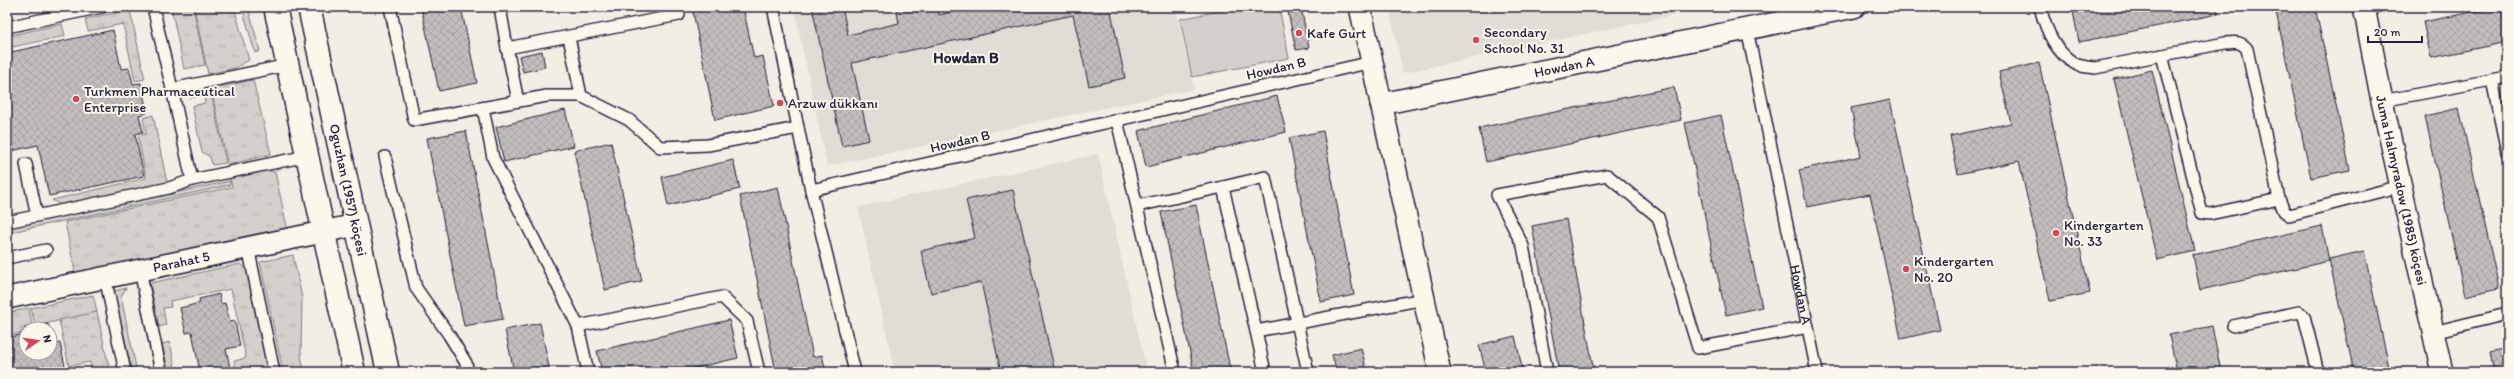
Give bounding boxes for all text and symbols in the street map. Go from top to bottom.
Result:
scale bar [2368,18,2422,44]
place label: Secondary School No. 31 [1484,24,1565,57]
place label: Kafe Gurt [1307,25,1366,42]
text: 20 m [2374,25,2401,39]
marker: Kafe Gurt [1294,28,1304,38]
marker: Secondary School No. 31 [1471,35,1481,45]
district label: Howdan B [933,49,999,67]
street label: Howdan A [1533,52,1596,81]
street label: Howdan B [1245,53,1308,84]
place label: Turkmen Pharmaceutical Enterprise [84,83,235,116]
marker: Turkmen Pharmaceutical Enterprise [71,94,81,104]
street label: Juma Halmyradow (1985) köçesi [2372,94,2431,287]
place label: Arzuw dükkanı [788,95,878,112]
marker: Arzuw dükkanı [775,98,785,108]
street label: Oguzhan (1957) köçesi [325,122,371,258]
street label: Howdan B [929,126,992,157]
place label: Kindergarten No. 33 [2064,217,2144,250]
marker: Kindergarten No. 33 [2051,228,2061,238]
street label: Parahat 5 [151,248,211,276]
place label: Kindergarten No. 20 [1914,253,1994,286]
street label: Howdan A [1786,263,1815,326]
marker: Kindergarten No. 20 [1901,264,1911,274]
north arrow [18,321,58,361]
text: N [40,334,54,344]

